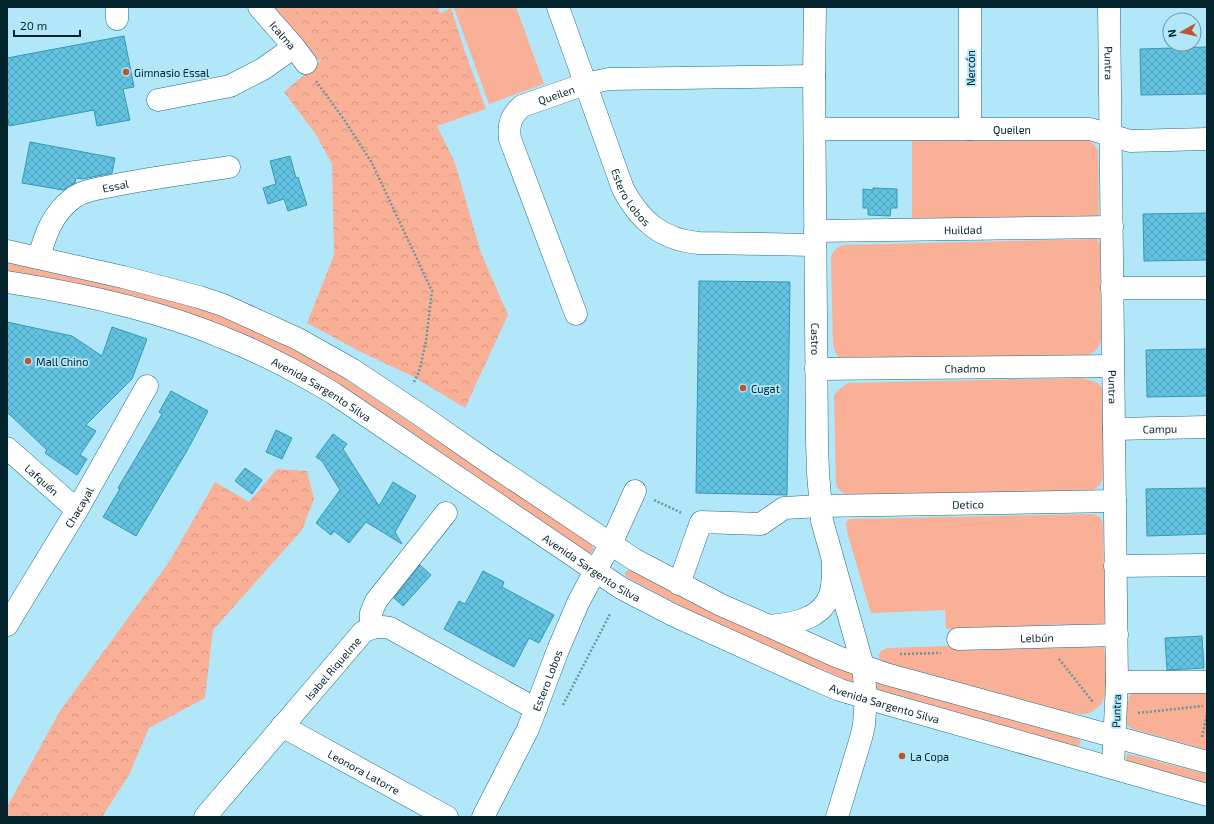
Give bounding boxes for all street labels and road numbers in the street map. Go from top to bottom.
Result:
street label: Icalma [268,18,299,52]
street label: Puntra [1103,46,1116,80]
street label: Nercón [964,50,977,86]
street label: Queilen [536,82,576,107]
street label: Queilen [993,123,1031,137]
street label: Estero Lobos [610,166,654,228]
street label: Essal [101,176,130,194]
street label: Huildad [944,222,982,236]
street label: Castro [810,323,823,355]
street label: Avenida Sargento Silva [270,354,374,424]
street label: Chadmo [944,361,986,374]
street label: Puntra [1107,370,1120,404]
street label: Campu [1143,421,1177,435]
street label: Lafquén [23,461,62,498]
street label: Chacayal [61,484,96,530]
street label: Detico [952,497,984,510]
street label: Avenida Sargento Silva [541,531,643,604]
street label: Lelbún [1020,630,1054,644]
street label: Isabel Riquelme [302,634,363,702]
street label: Estero Lobos [529,647,564,713]
street label: Avenida Sargento Silva [828,680,941,725]
street label: Puntra [1109,694,1123,728]
street label: Leonora Latorre [326,746,403,796]

